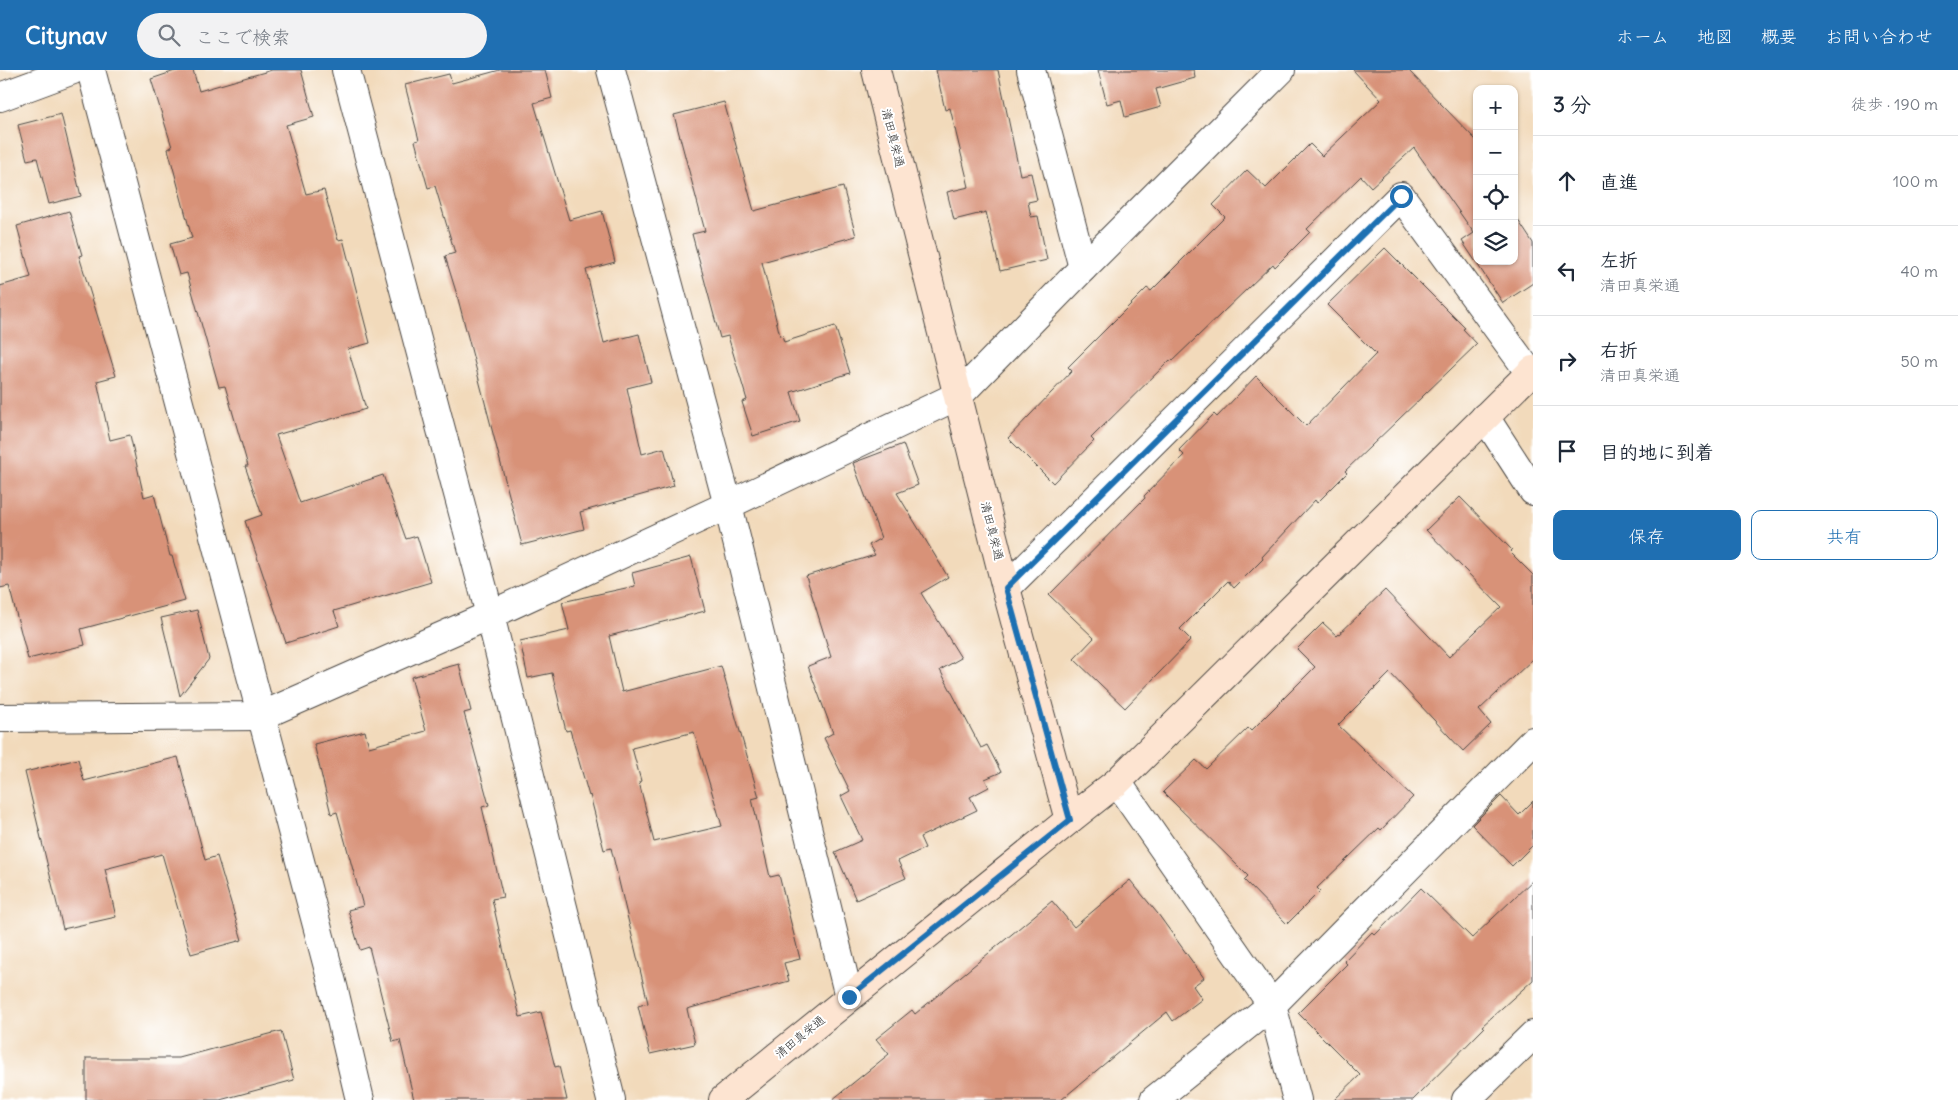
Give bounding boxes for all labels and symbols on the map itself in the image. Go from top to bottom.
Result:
street label: 清田真栄通 [879,107,908,169]
route start [1390,185,1413,208]
street label: 清田真栄通 [978,500,1007,562]
route end [838,986,861,1009]
street label: 清田真栄通 [772,1012,828,1061]

